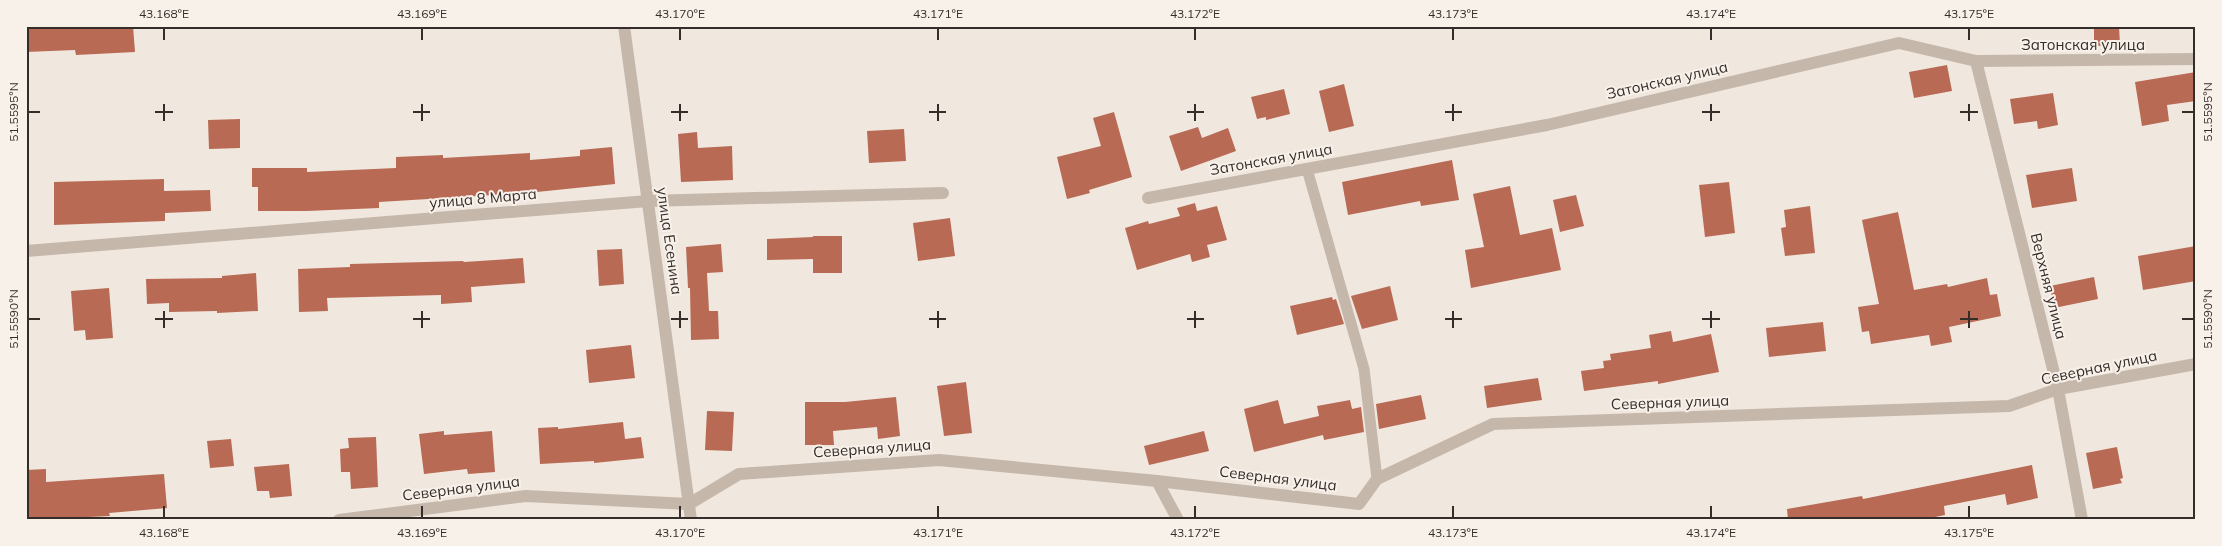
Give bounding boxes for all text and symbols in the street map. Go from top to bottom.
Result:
text: 43.168°E [139,6,189,21]
text: 43.169°E [397,6,447,21]
text: 43.170°E [655,6,705,21]
text: 43.171°E [913,6,963,21]
text: 43.172°E [1170,6,1220,21]
text: 43.173°E [1428,6,1478,21]
text: 43.174°E [1686,6,1736,21]
text: 43.175°E [1944,6,1994,21]
street label: Затонская улица [2021,35,2145,54]
street label: Затонская улица [1604,57,1730,103]
text: 51.5595°N [6,82,21,142]
text: 51.5595°N [2200,82,2215,142]
street label: Затонская улица [1208,139,1334,179]
street label: улица 8 Марта [429,184,537,212]
street label: улица Есенина [653,186,687,296]
street label: Верхняя улица [2027,231,2071,341]
text: 51.5590°N [6,289,21,349]
text: 51.5590°N [2200,289,2215,349]
street label: Северная улица [2039,345,2159,389]
street label: Северная улица [1611,390,1729,414]
street label: Северная улица [812,434,932,462]
street label: Северная улица [1218,461,1338,495]
street label: Северная улица [401,471,521,505]
text: 43.168°E [139,525,189,540]
text: 43.169°E [397,525,447,540]
text: 43.170°E [655,525,705,540]
text: 43.171°E [913,525,963,540]
text: 43.172°E [1170,525,1220,540]
text: 43.173°E [1428,525,1478,540]
text: 43.174°E [1686,525,1736,540]
text: 43.175°E [1944,525,1994,540]

